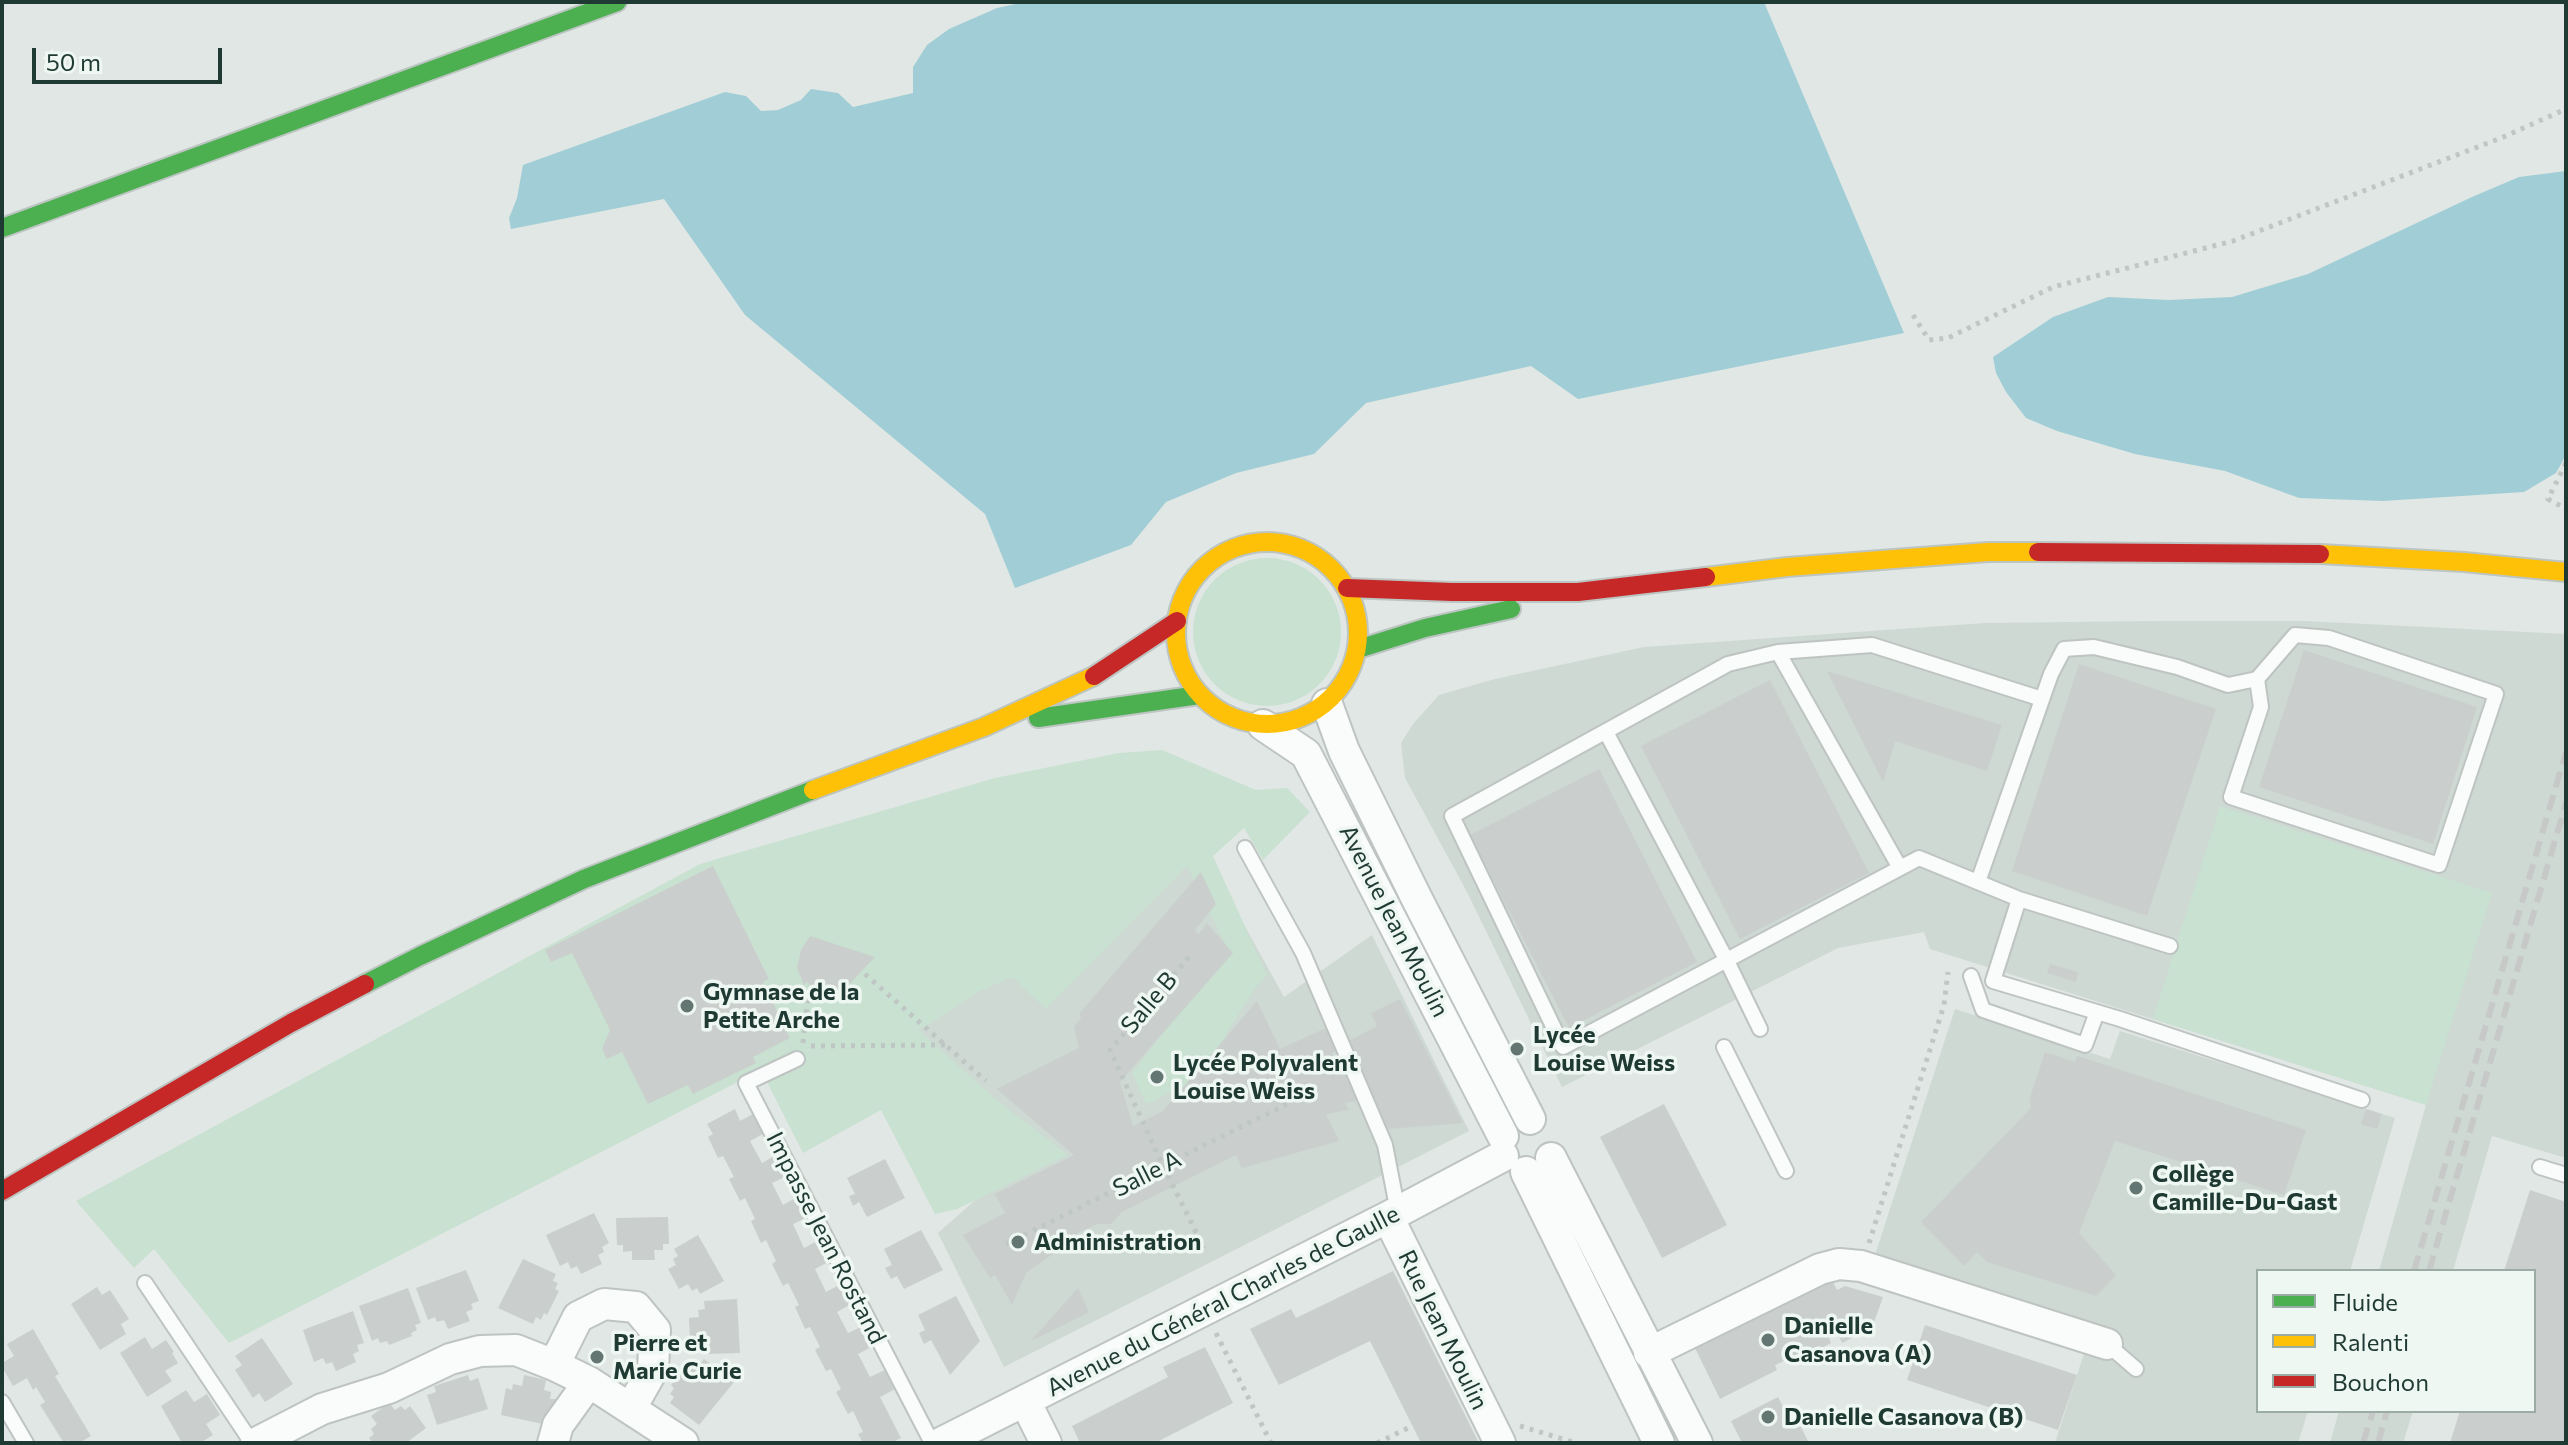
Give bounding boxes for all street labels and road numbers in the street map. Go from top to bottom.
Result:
street label: Avenue Jean Moulin [1333,820,1455,1022]
street label: Salle B [1115,966,1183,1040]
street label: Impasse Jean Rostand [760,1127,892,1349]
street label: Salle A [1108,1145,1186,1203]
street label: Avenue du Général Charles de Gaulle [1042,1199,1404,1403]
street label: Rue Jean Moulin [1392,1246,1494,1414]

